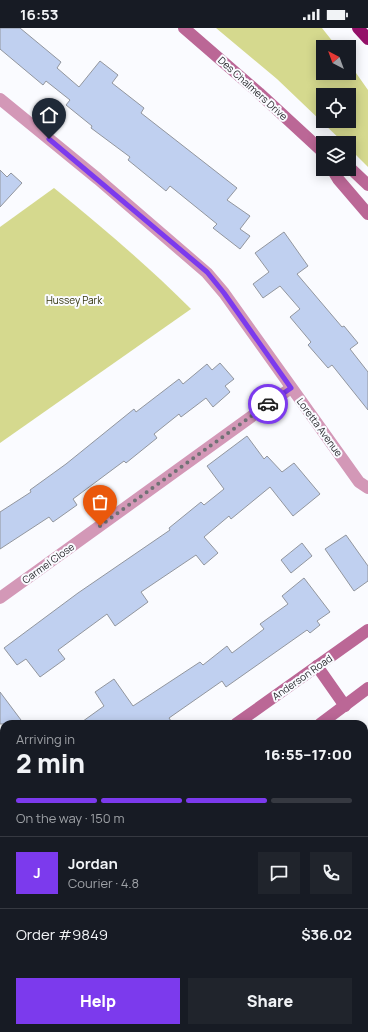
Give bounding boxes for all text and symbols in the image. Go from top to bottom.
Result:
text: 16:53 [20,4,59,25]
north arrow [316,40,356,80]
map controls [316,40,356,176]
street label: Des Chalmers Drive [215,53,291,123]
button: locate [316,88,356,128]
pin [32,98,66,139]
icon: home [38,104,60,126]
button: layers [316,136,356,176]
park label: Hussey Park [46,293,103,307]
courier [248,384,288,424]
icon: car [257,393,279,415]
street label: Loretta Avenue [294,395,346,459]
pin [83,485,117,526]
icon: bag [89,491,111,513]
street label: Carmel Close [19,539,77,587]
street label: Anderson Road [269,651,335,703]
text: Arriving in [16,730,75,748]
text: 16:55–17:00 [264,744,352,765]
text: 2 min [16,745,85,781]
text: On the way · 150 m [16,809,124,827]
button: chat [258,852,300,894]
button: phone [310,852,352,894]
text: Jordan [68,853,118,874]
text: J [33,862,41,883]
text: Courier · 4.8 [68,874,139,892]
text: Order #9849 [16,924,108,945]
text: $36.02 [301,924,352,945]
button: Help [16,978,180,1024]
button: Share [188,978,352,1024]

